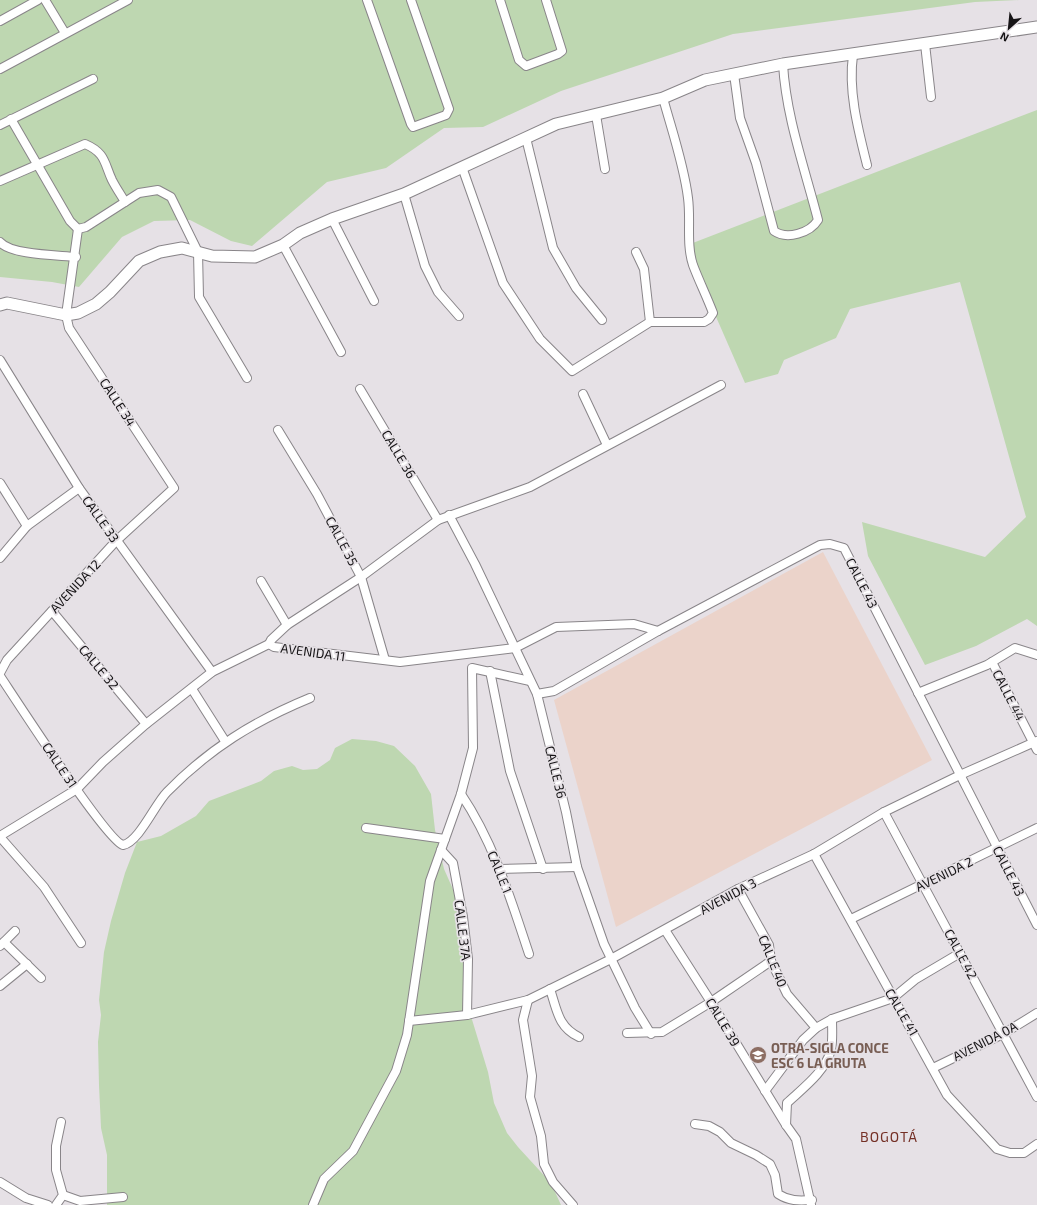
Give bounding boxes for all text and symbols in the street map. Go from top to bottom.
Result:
north arrow [989,8,1029,48]
text: N [998,30,1011,45]
street label: CALLE 34 [97,375,139,429]
street label: CALLE 36 [378,427,420,481]
street label: CALLE 33 [79,492,123,546]
street label: CALLE 35 [322,514,362,568]
street label: CALLE 43 [843,555,881,611]
street label: AVENIDA 12 [46,556,104,616]
street label: AVENIDA 11 [280,640,346,664]
street label: CALLE 32 [76,641,122,693]
street label: CALLE 44 [989,667,1029,723]
street label: CALLE 31 [39,739,81,791]
street label: CALLE 36 [542,744,570,800]
street label: CALLE 43 [990,843,1028,899]
street label: CALLE 1 [484,849,516,895]
street label: AVENIDA 2 [913,853,975,895]
street label: AVENIDA 3 [697,874,759,918]
street label: CALLE 37A [451,899,475,961]
street label: CALLE 42 [941,926,981,982]
street label: CALLE 40 [755,933,791,989]
street label: CALLE 41 [882,985,922,1039]
street label: CALLE 39 [702,995,744,1049]
street label: AVENIDA 0A [950,1018,1020,1064]
place label: OTRA-SIGLA CONCE ESC 6 LA GRUTA [771,1040,889,1071]
school or university icon: OTRA-SIGLA CONCE ESC 6 LA GRUTA [748,1045,768,1065]
district label: BOGOTÁ [860,1128,918,1145]

